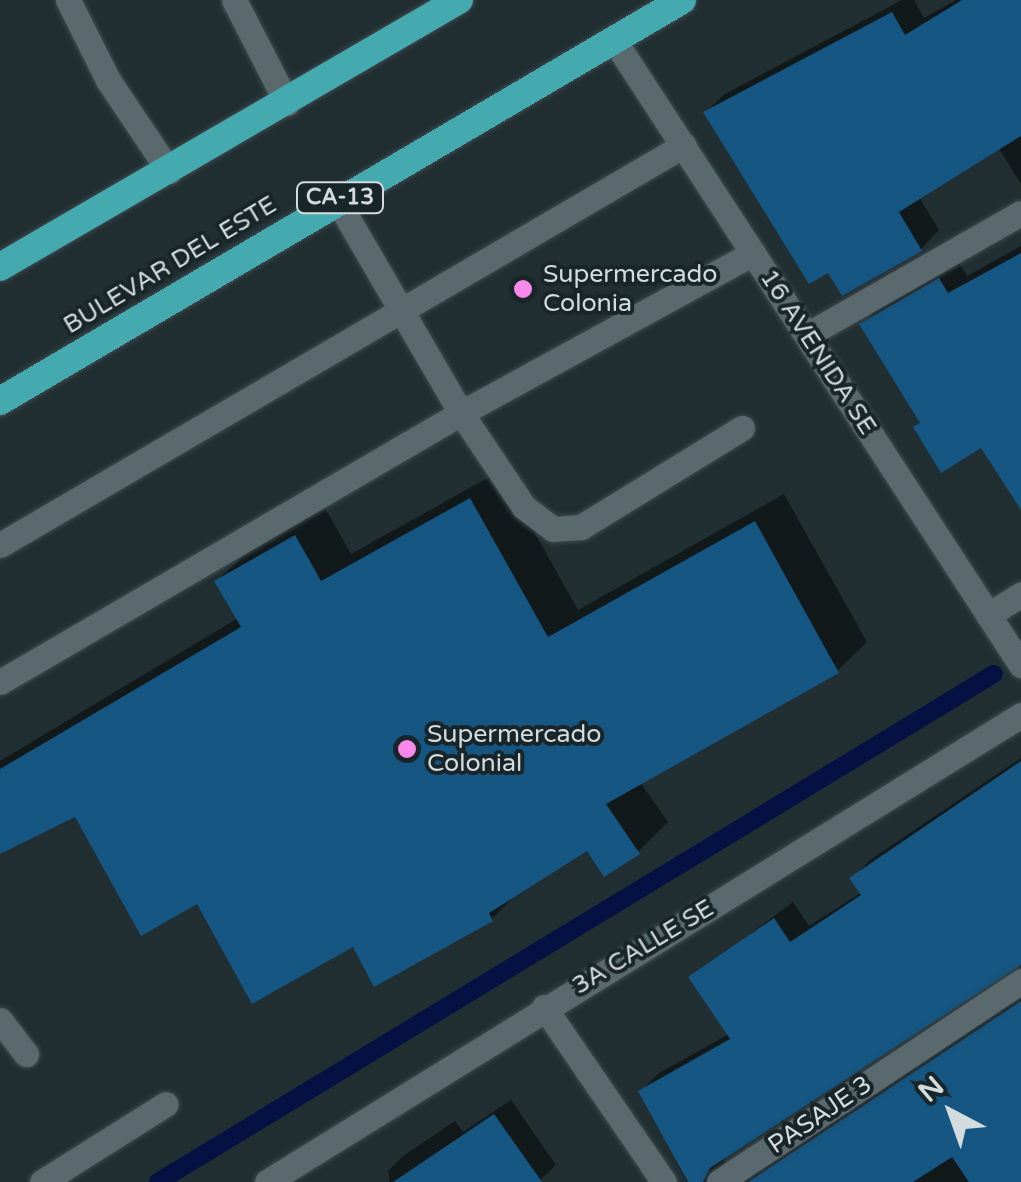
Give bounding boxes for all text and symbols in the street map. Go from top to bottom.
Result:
road number: CA-13 [295,181,385,215]
street label: BULEVAR DEL ESTE [58,190,282,340]
place label: Supermercado Colonia [543,260,718,319]
street label: 16 AVENIDA SE [753,264,883,440]
marker: Supermercado Colonia [512,278,534,300]
place label: Supermercado Colonial [427,720,602,779]
marker: Supermercado Colonial [396,738,418,760]
street label: 3A CALLE SE [567,893,719,1001]
north arrow [901,1062,1001,1162]
text: N [912,1069,951,1110]
street label: PASAJE 3 [763,1070,877,1160]

